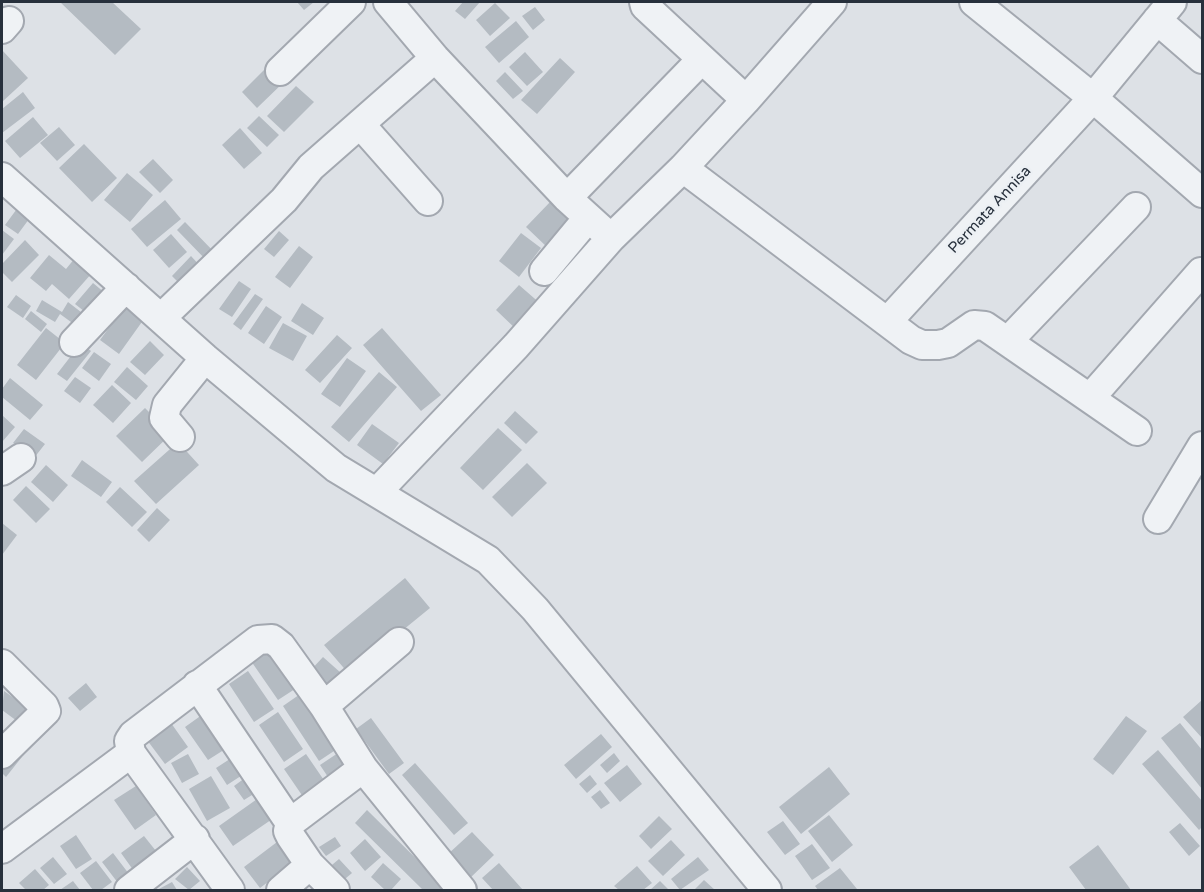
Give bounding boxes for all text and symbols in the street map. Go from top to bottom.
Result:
street label: Permata Annisa [945,163,1035,257]

